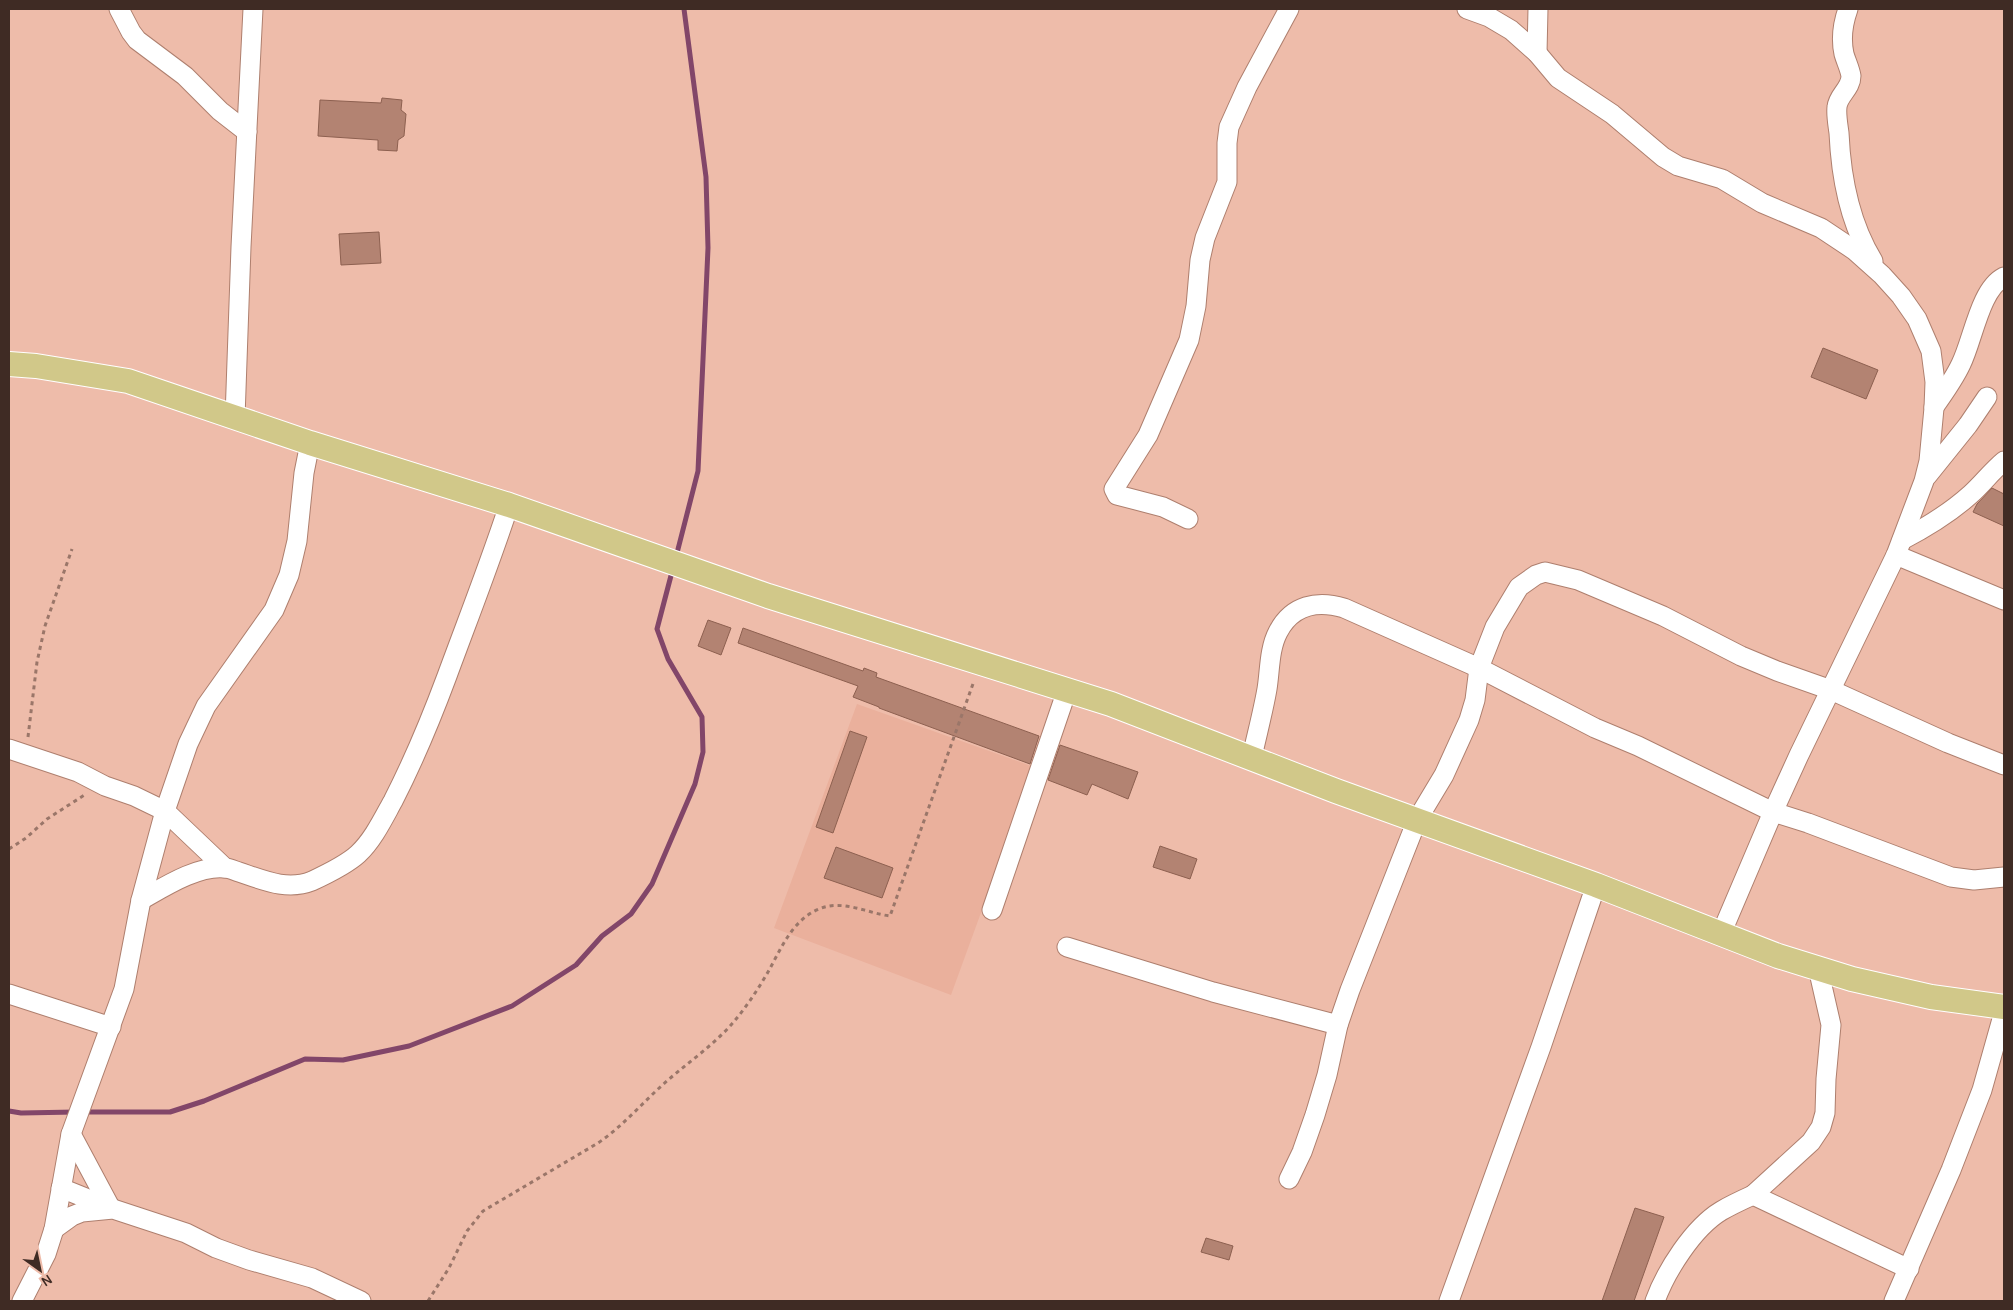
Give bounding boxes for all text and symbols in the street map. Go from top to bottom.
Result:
north arrow [15,1245,65,1295]
text: N [38,1271,56,1290]

